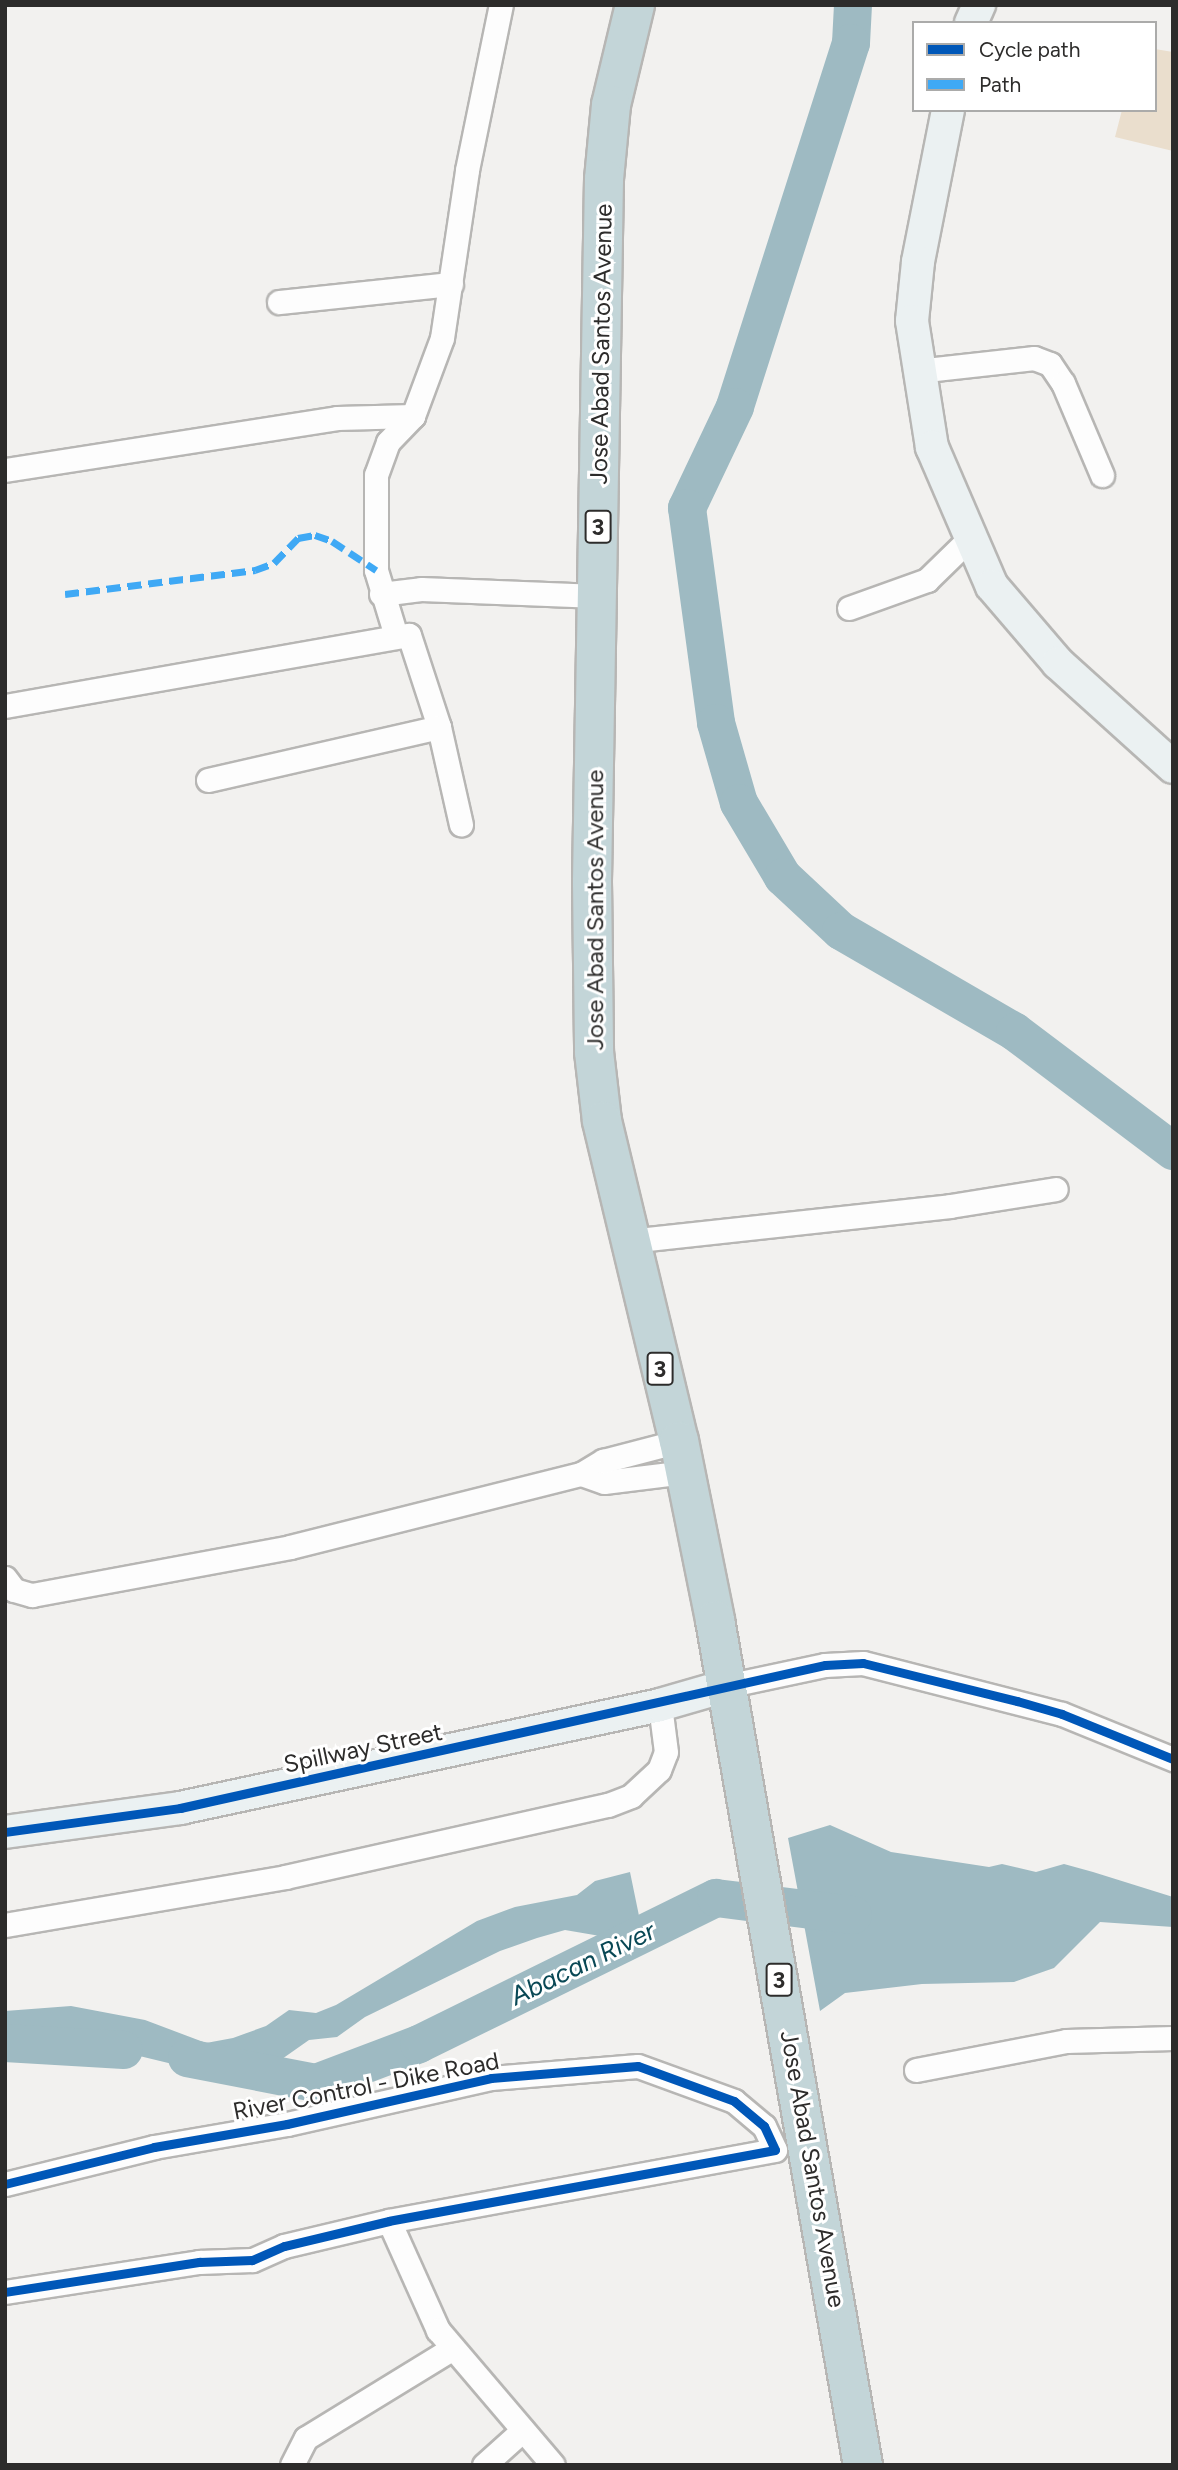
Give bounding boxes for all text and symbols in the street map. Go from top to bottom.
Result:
legend [912,21,1157,112]
text: Cycle path [979,37,1080,62]
text: Path [979,72,1021,97]
street label: Jose Abad Santos Avenue [584,203,618,485]
road number: 3 [584,508,612,547]
street label: Jose Abad Santos Avenue [581,770,609,1050]
road number: 3 [646,1350,674,1388]
street label: Spillway Street [281,1717,445,1779]
water label: Abacan River [506,1916,660,2012]
road number: 3 [765,1960,793,1999]
street label: Jose Abad Santos Avenue [774,2028,852,2310]
street label: River Control - Dike Road [230,2046,502,2126]

